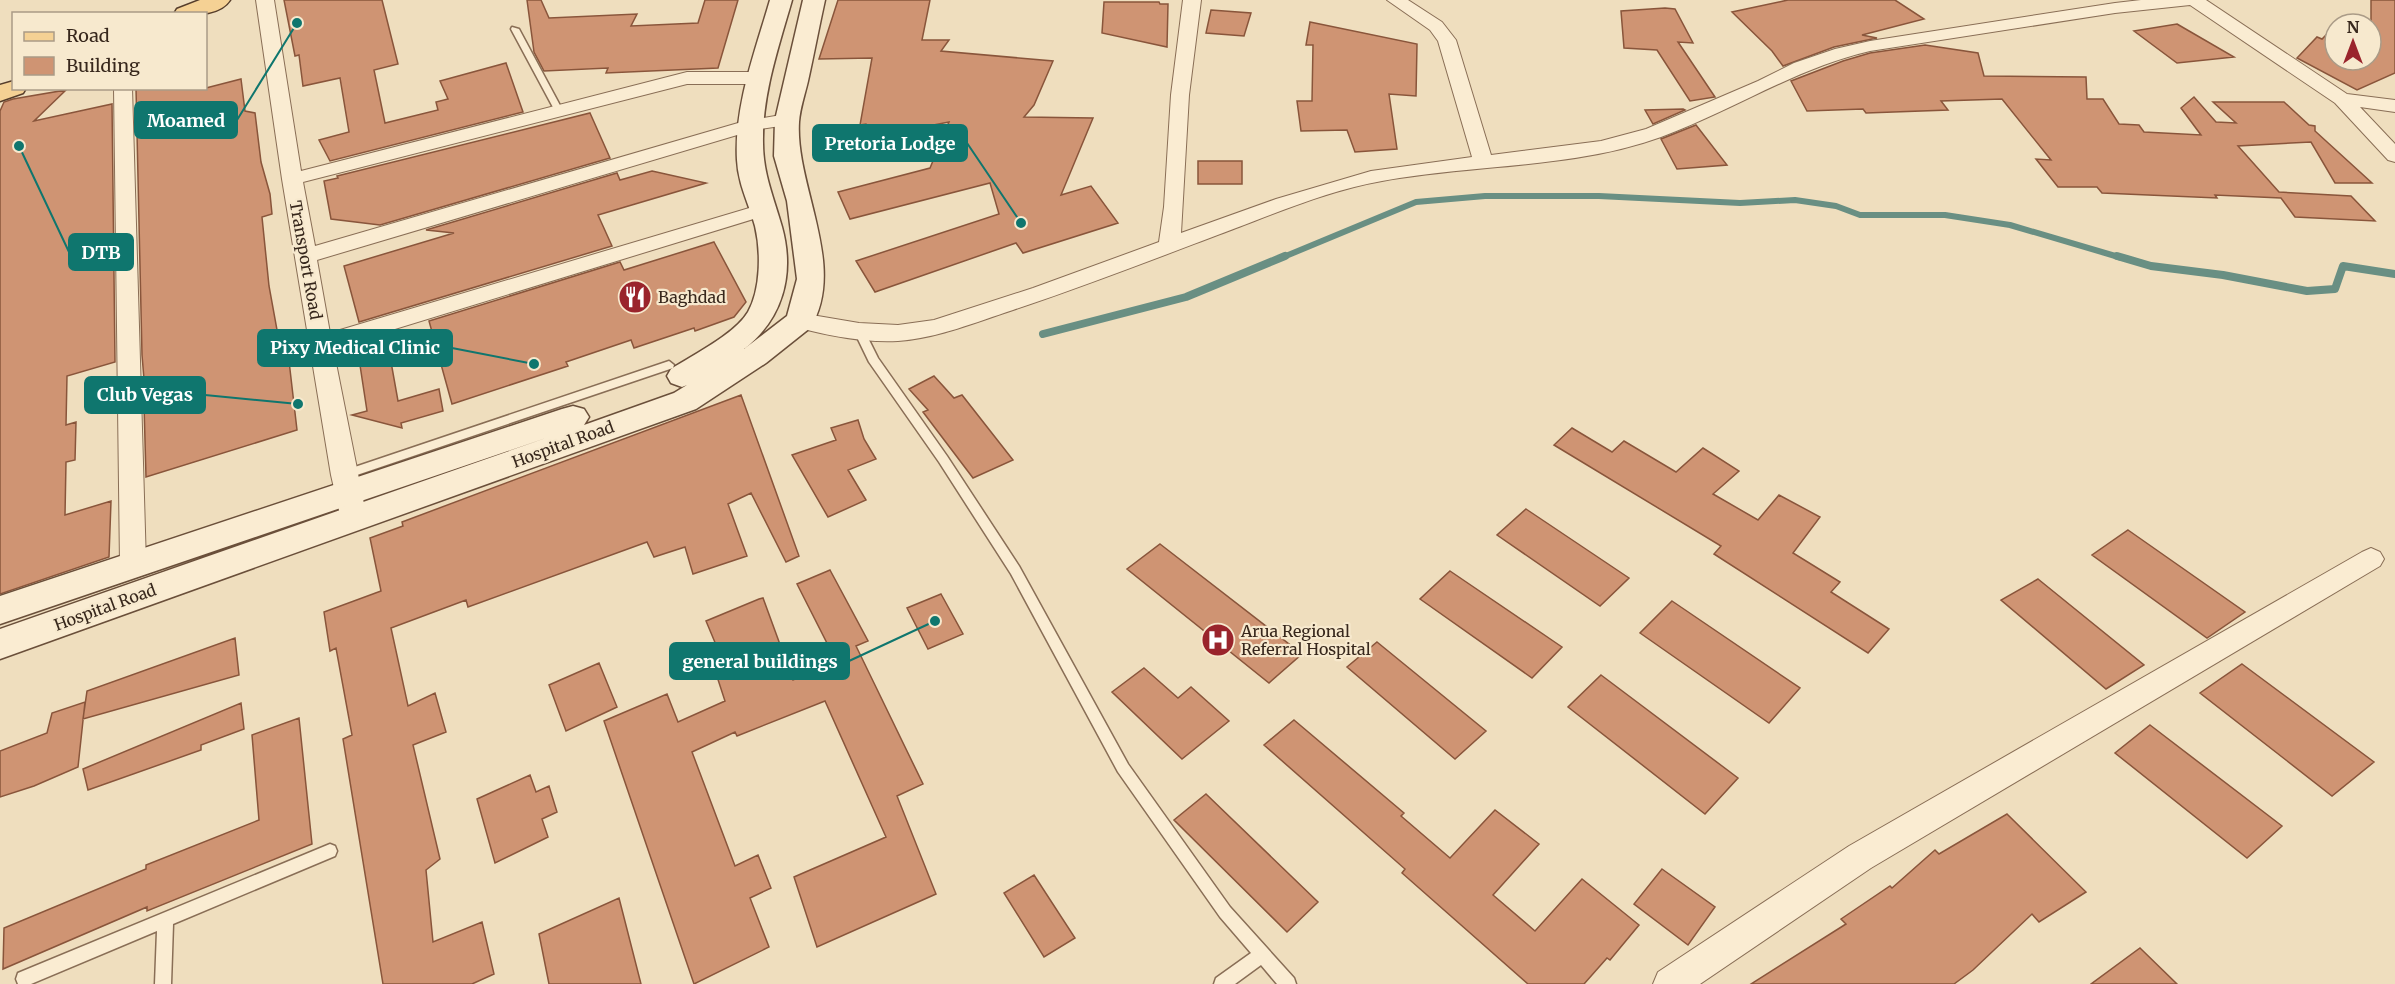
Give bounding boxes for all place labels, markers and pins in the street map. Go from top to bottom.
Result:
callout: Moamed [135,102,237,138]
callout: Pretoria Lodge [813,125,967,161]
callout: DTB [69,234,133,270]
restaurant icon: Baghdad [617,279,653,315]
place label: Baghdad [658,287,726,307]
callout: Pixy Medical Clinic [258,330,452,366]
callout: Club Vegas [85,377,205,413]
place label: Arua Regional Referral Hospital [1240,621,1371,659]
hospital icon: Arua Regional Referral Hospital [1200,622,1236,658]
callout: general buildings [670,643,849,679]

